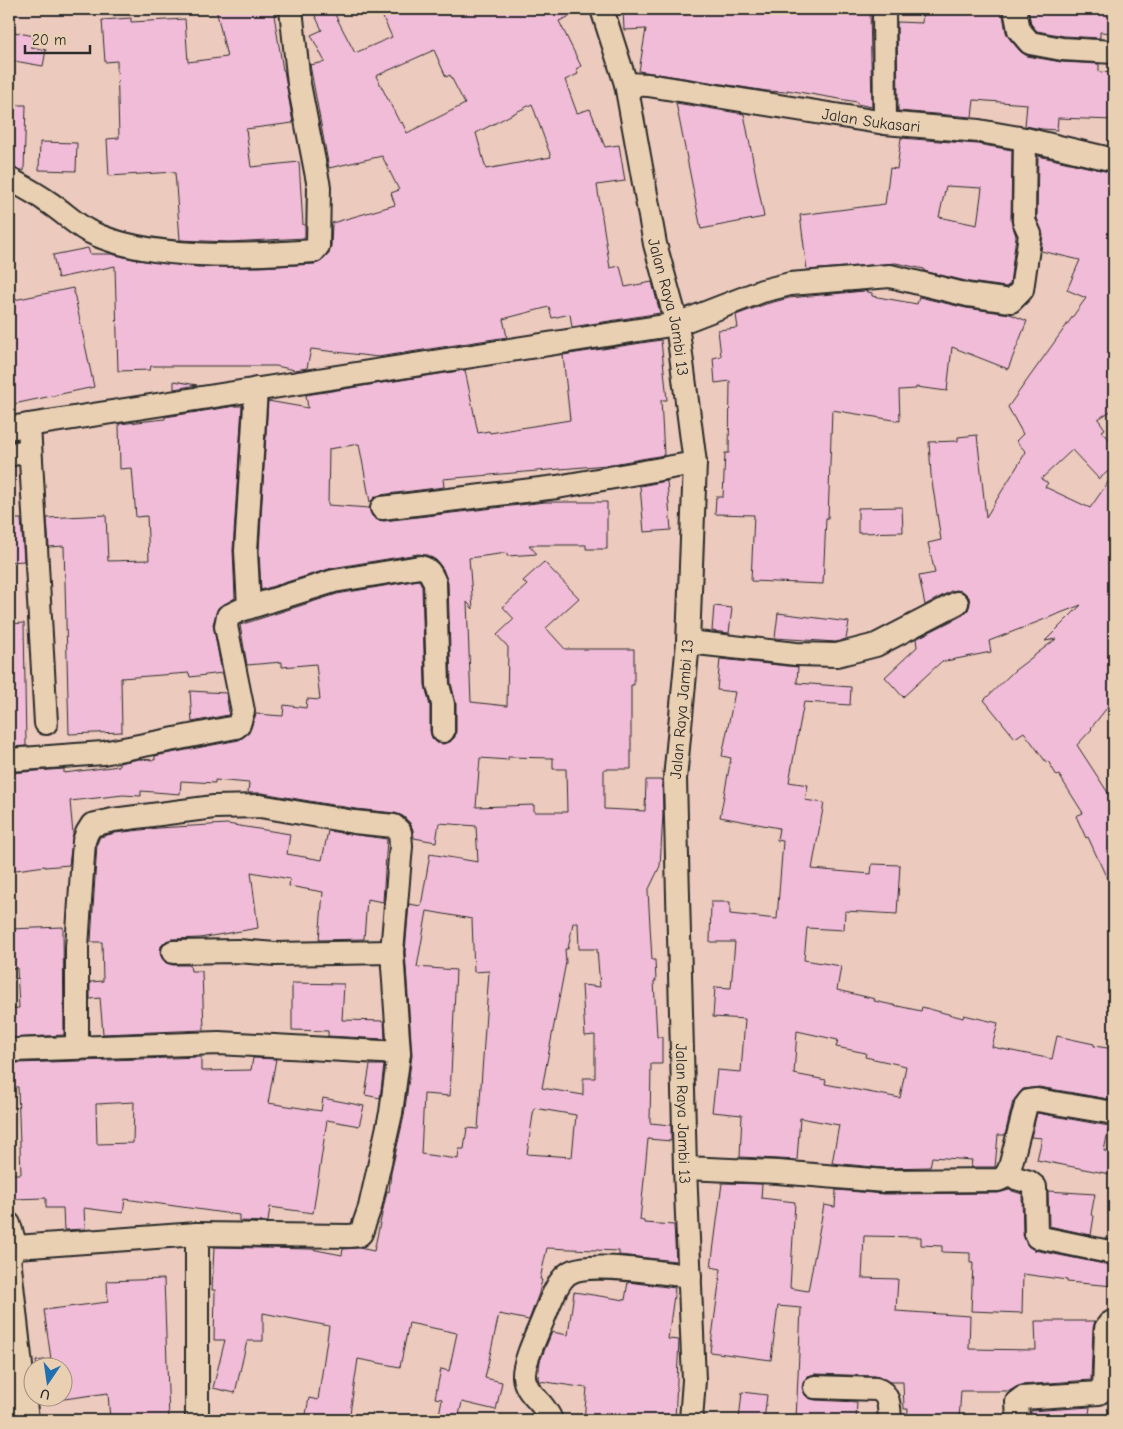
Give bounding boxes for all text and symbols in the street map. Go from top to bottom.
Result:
scale bar [25,22,90,54]
text: 20 m [32,31,66,49]
street label: Jalan Sukasari [821,105,921,136]
street label: Jalan Raya Jambi 13 [644,237,692,377]
street label: Jalan Raya Jambi 13 [667,638,697,780]
street label: Jalan Raya Jambi 13 [672,1043,694,1184]
north arrow [22,1356,72,1406]
text: U [39,1385,52,1404]

